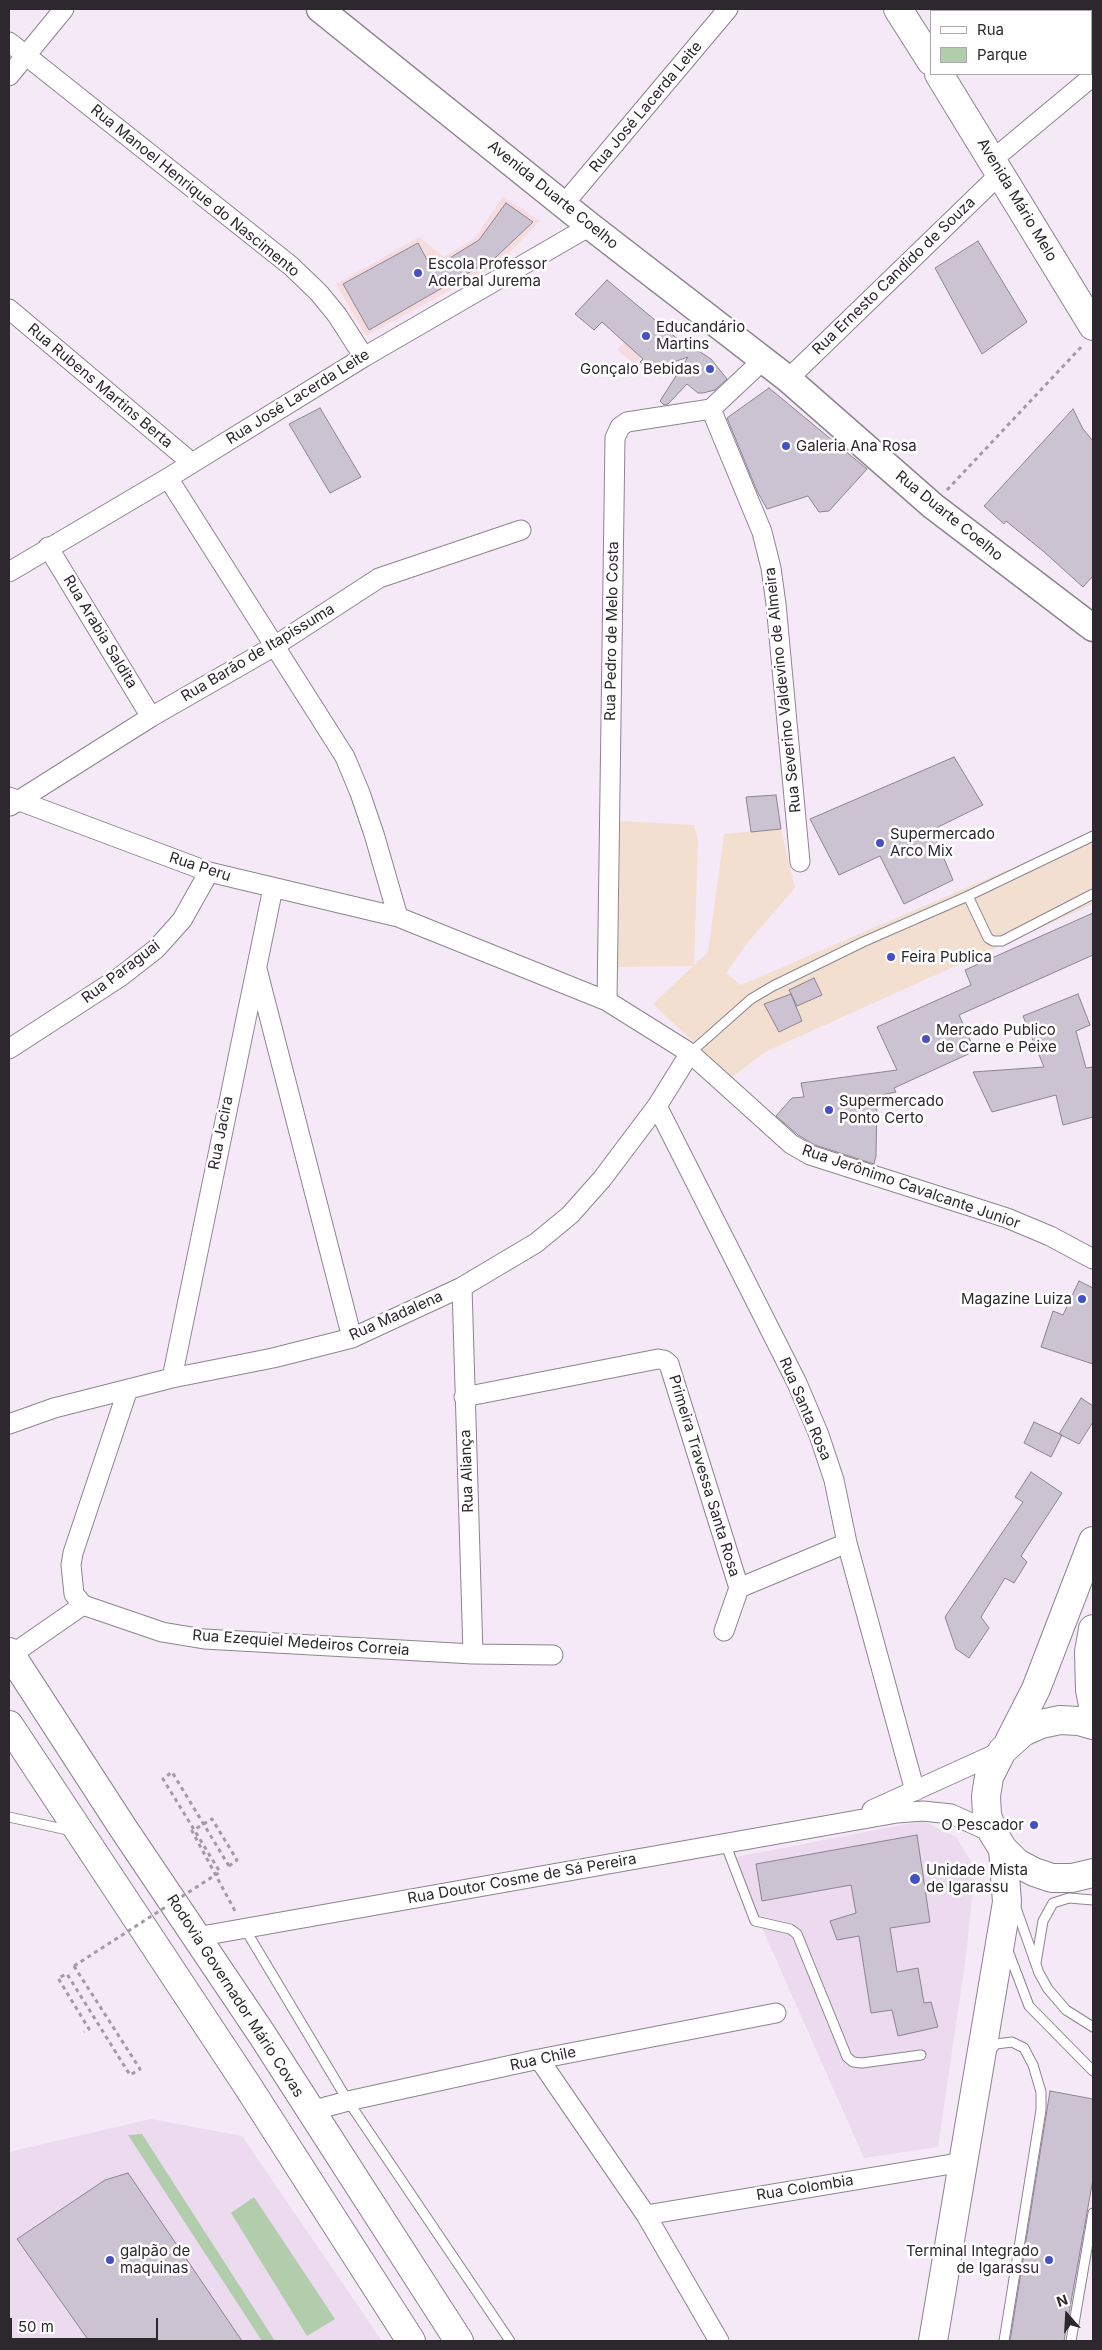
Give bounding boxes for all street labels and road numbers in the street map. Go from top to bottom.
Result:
street label: Rua José Lacerda Leite [586,38,706,176]
street label: Rua Manoel Henrique do Nascimento [87,101,303,281]
street label: Avenida Mário Melo [973,135,1061,265]
street label: Avenida Duarte Coelho [484,137,622,253]
street label: Rua Ernesto Candido de Souza [809,193,979,359]
street label: Rua Rubens Martins Berta [24,320,176,452]
street label: Rua José Lacerda Leite [223,346,373,448]
street label: Rua Duarte Coelho [892,467,1006,565]
street label: Rua Pedro de Melo Costa [601,541,623,721]
street label: Rua Severino Valdevino de Almeira [761,566,805,814]
street label: Rua Arabia Saldita [59,572,141,692]
street label: Rua Barão de Itapissuma [178,600,338,706]
street label: Rua Peru [167,849,233,885]
street label: Rua Paraguai [78,937,164,1007]
street label: Rua Jacira [205,1095,237,1171]
street label: Rua Jerônimo Cavalcante Junior [800,1141,1022,1233]
street label: Rua Madalena [346,1287,446,1345]
street label: Rua Santa Rosa [775,1355,835,1463]
street label: Primeira Travessa Santa Rosa [665,1373,743,1579]
street label: Rua Aliança [457,1429,477,1513]
street label: Rua Ezequiel Medeiros Correia [192,1626,410,1660]
street label: Rua Doutor Cosme de Sá Pereira [406,1850,638,1908]
street label: Rodovia Governador Mário Covas [163,1891,307,2101]
street label: Rua Chile [508,2043,578,2075]
street label: Rua Colombia [755,2171,855,2205]

